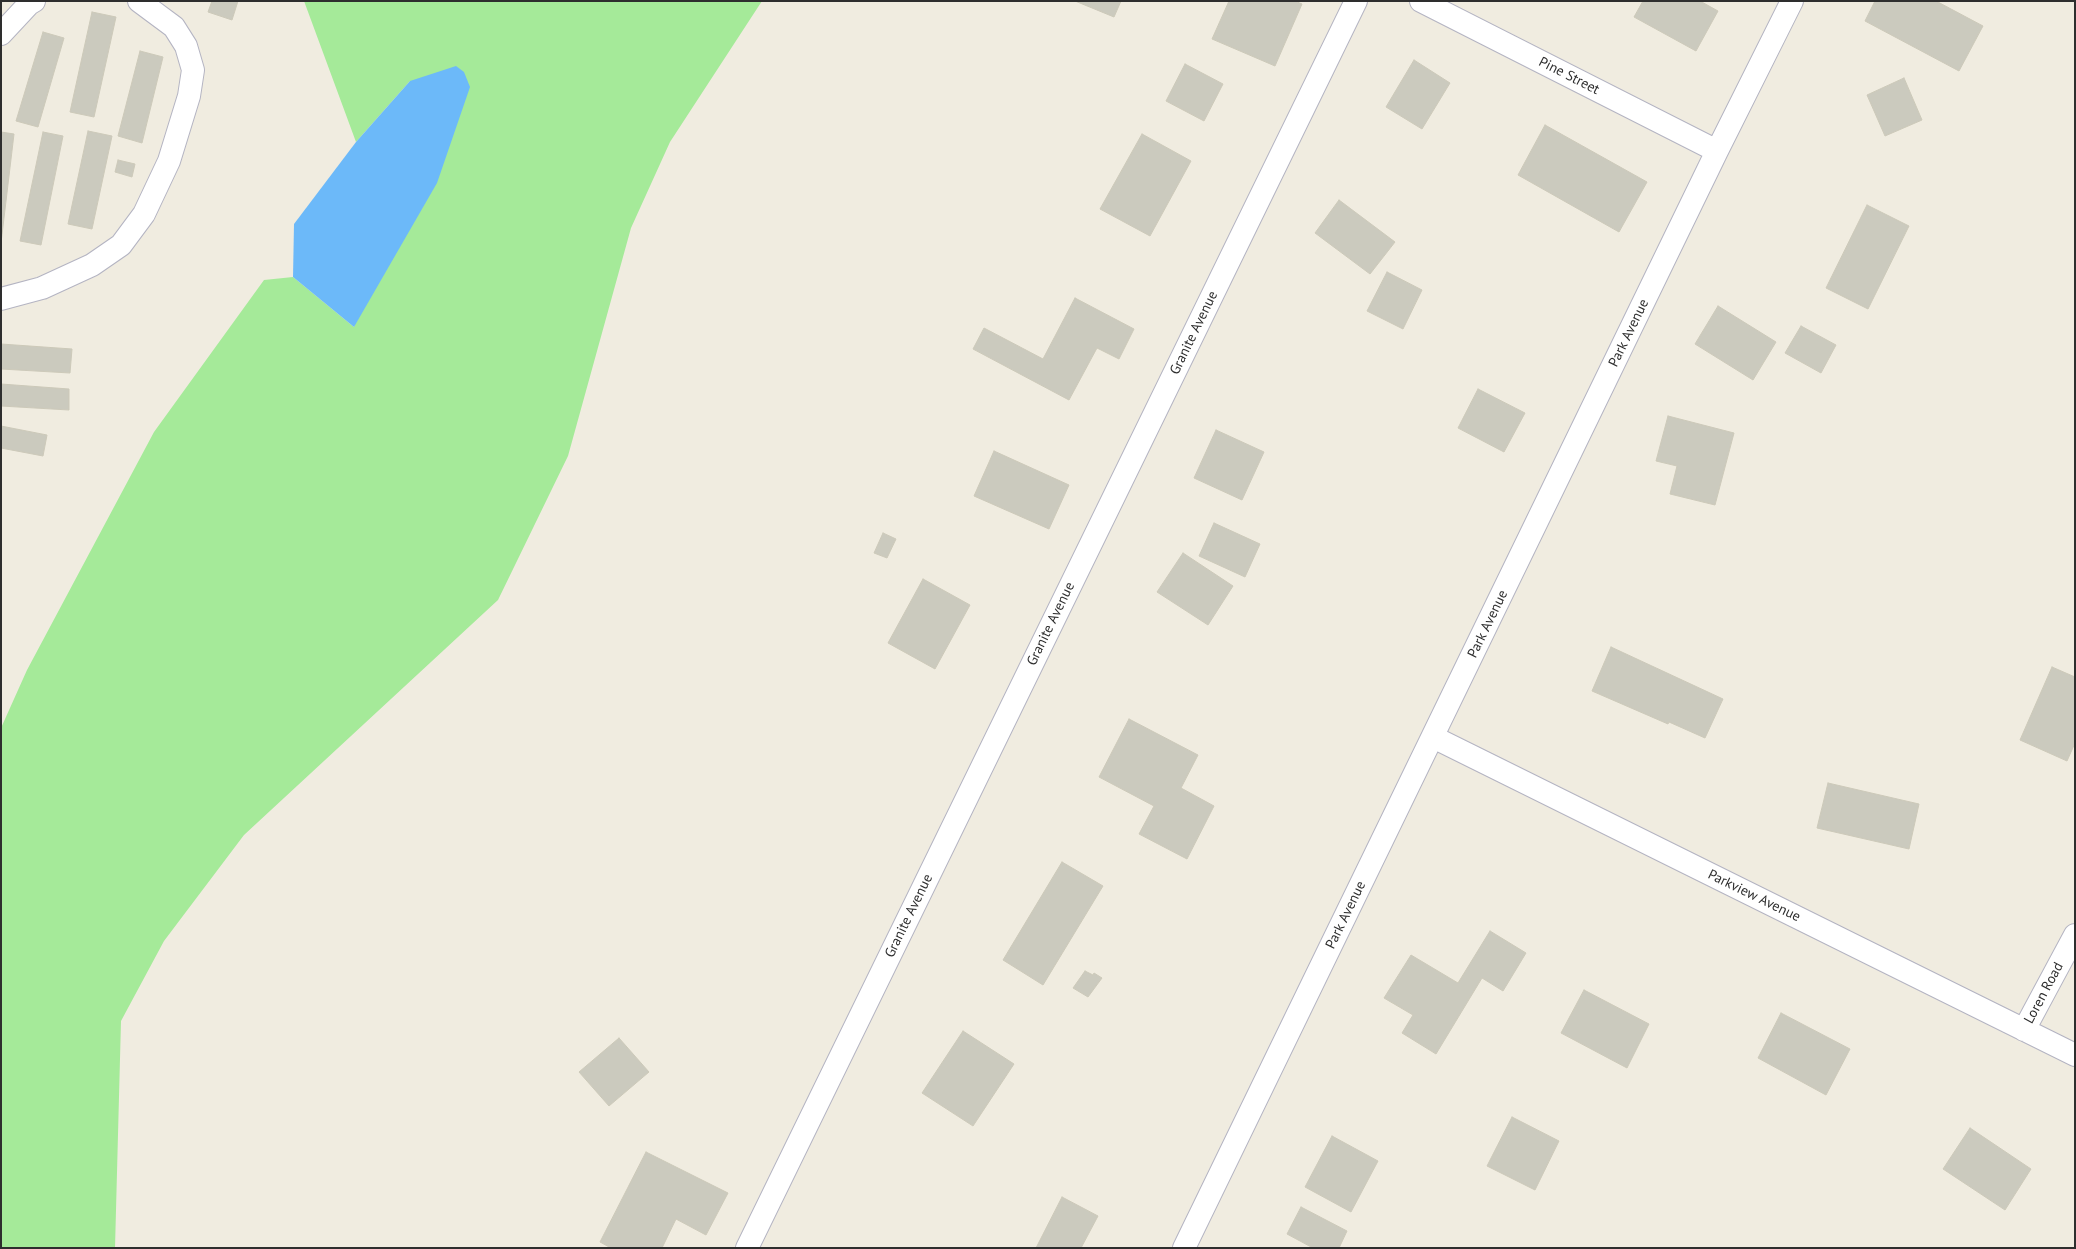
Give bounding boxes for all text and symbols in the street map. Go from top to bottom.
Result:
street label: Pine Street [1536,54,1602,98]
street label: Granite Avenue [1167,288,1221,378]
street label: Park Avenue [1605,296,1653,370]
street label: Granite Avenue [1024,579,1078,669]
street label: Park Avenue [1464,587,1512,661]
street label: Parkview Avenue [1705,866,1803,926]
street label: Granite Avenue [882,871,936,961]
street label: Park Avenue [1322,878,1370,952]
street label: Loren Road [2021,960,2067,1026]

